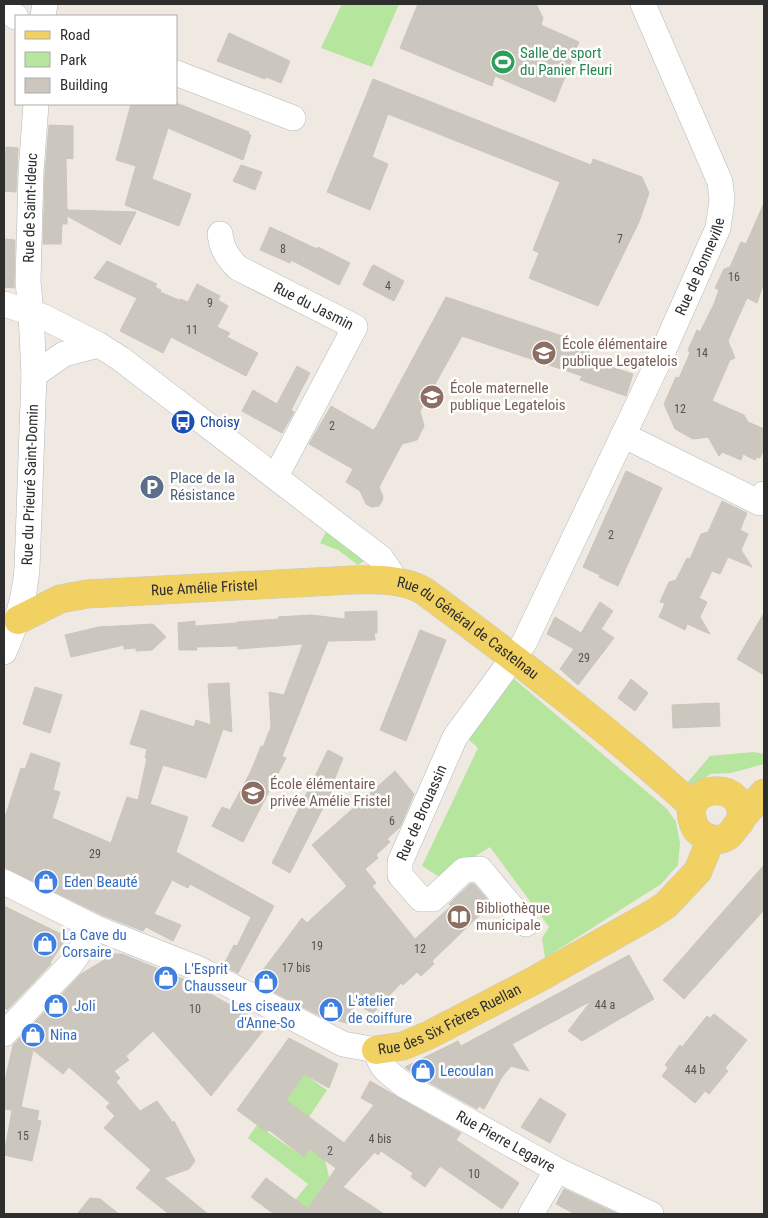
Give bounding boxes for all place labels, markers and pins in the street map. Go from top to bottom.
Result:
place label: Salle de sport du Panier Fleuri [520,44,612,79]
sports icon: Salle de sport du Panier Fleuri [490,49,516,75]
place label: École élémentaire publique Legatelois [562,335,678,370]
school or university icon: École élémentaire publique Legatelois [531,340,557,366]
place label: École maternelle publique Legatelois [450,379,566,414]
school or university icon: École maternelle publique Legatelois [419,384,445,410]
bus stop icon: Choisy [170,409,196,435]
place label: Choisy [200,413,240,431]
place label: Place de la Résistance [170,469,235,504]
parking icon: Place de la Résistance [139,474,165,500]
place label: École élémentaire privée Amélie Fristel [270,775,390,810]
school or university icon: École élémentaire privée Amélie Fristel [240,780,266,806]
shop icon: Eden Beauté [33,869,59,895]
place label: Eden Beauté [64,873,138,891]
place label: Bibliothèque municipale [476,899,550,934]
library icon: Bibliothèque municipale [446,904,472,930]
place label: La Cave du Corsaire [62,926,127,961]
shop icon: La Cave du Corsaire [32,931,58,957]
place label: L'Esprit Chausseur [184,960,247,995]
shop icon: L'Esprit Chausseur [153,965,179,991]
shop icon: Les ciseaux d'Anne-So [253,969,279,995]
place label: L'atelier de coiffure [348,992,412,1027]
shop icon: Joli [43,993,69,1019]
place label: Joli [74,997,96,1015]
place label: Les ciseaux d'Anne-So [231,997,301,1032]
shop icon: L'atelier de coiffure [318,997,344,1023]
shop icon: Nina [20,1022,46,1048]
place label: Nina [50,1026,77,1044]
shop icon: Lecoulan [410,1058,436,1084]
place label: Lecoulan [440,1062,494,1080]

